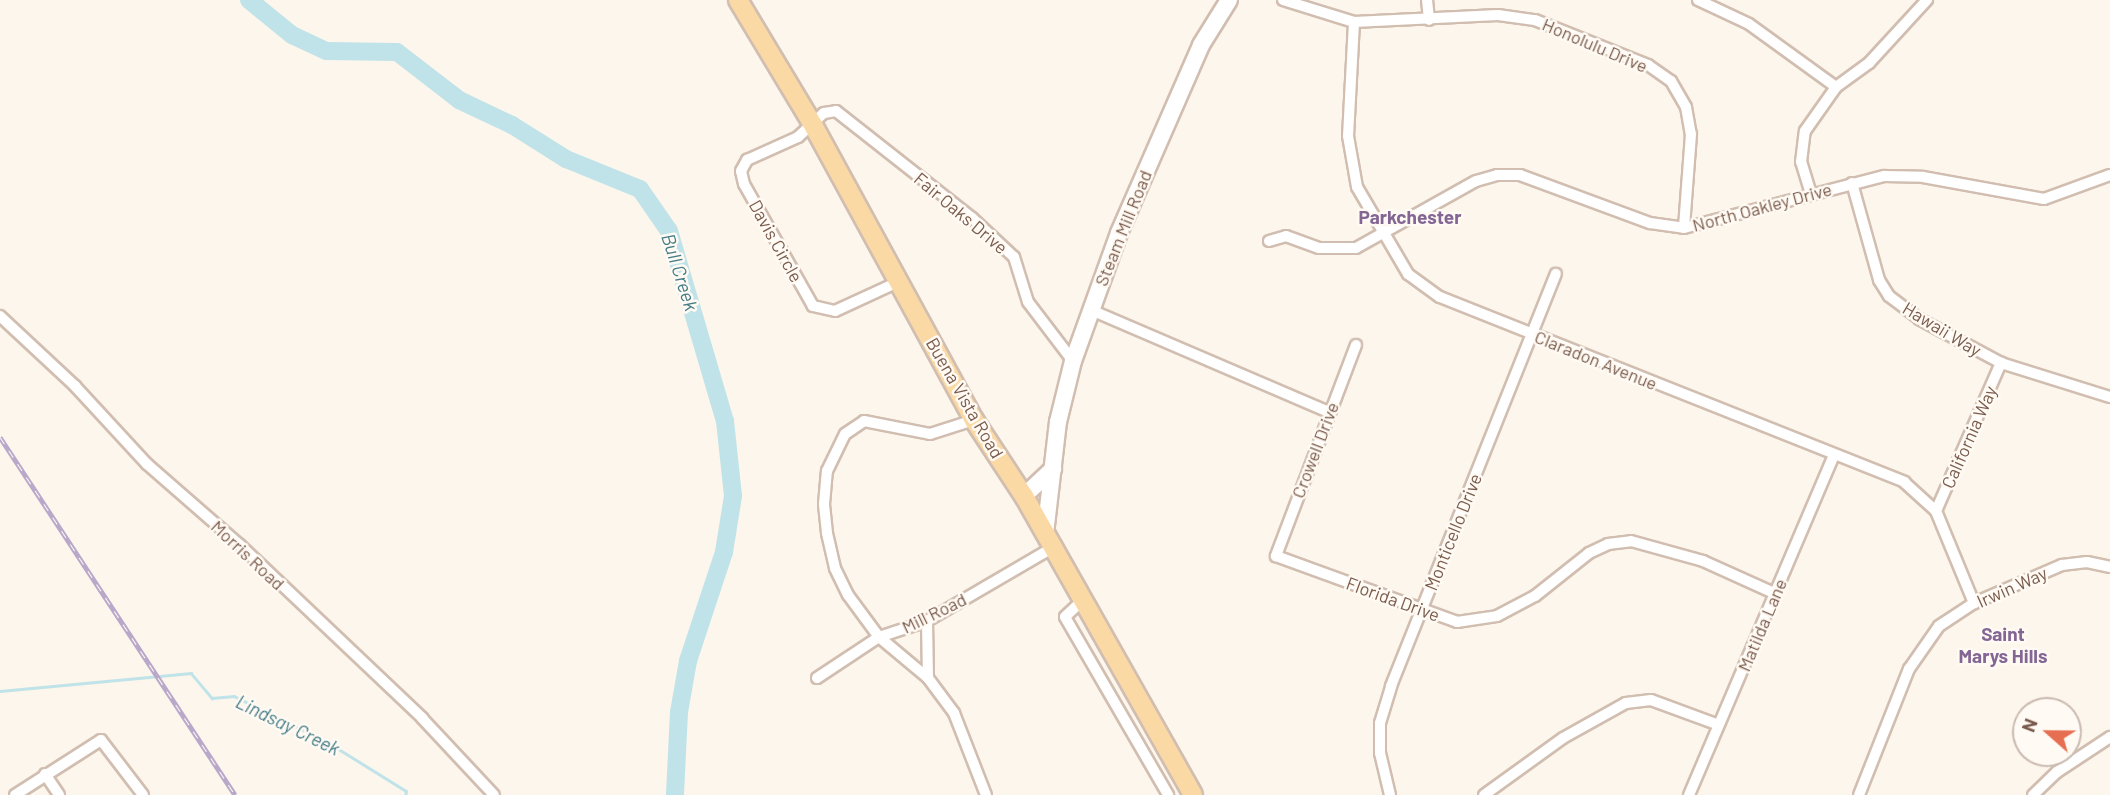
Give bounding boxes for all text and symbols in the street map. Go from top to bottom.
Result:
street label: Honolulu Drive [1539,13,1651,77]
street label: Steam Mill Road [1090,167,1156,289]
street label: Fair Oaks Drive [910,168,1012,258]
street label: North Oakley Drive [1690,178,1834,236]
street label: Davis Circle [745,196,807,286]
district label: Parkchester [1359,206,1461,228]
water label: Bull Creek [657,230,703,314]
street label: Hawaii Way [1899,297,1985,361]
street label: Claradon Avenue [1532,326,1660,394]
street label: Buena Vista Road [922,334,1008,462]
street label: California Way [1937,382,2001,492]
street label: Crowell Drive [1287,399,1343,501]
street label: Monticello Drive [1420,470,1486,594]
street label: Morris Road [207,516,289,594]
street label: Irwin Way [1973,562,2051,612]
street label: Florida Drive [1343,572,1443,626]
street label: Matilda Lane [1733,575,1791,675]
street label: Mill Road [898,588,970,638]
district label: Saint Marys Hills [1959,623,2047,667]
water label: Lindsay Creek [232,690,344,760]
north arrow [2012,697,2082,767]
text: N [2016,715,2042,735]

